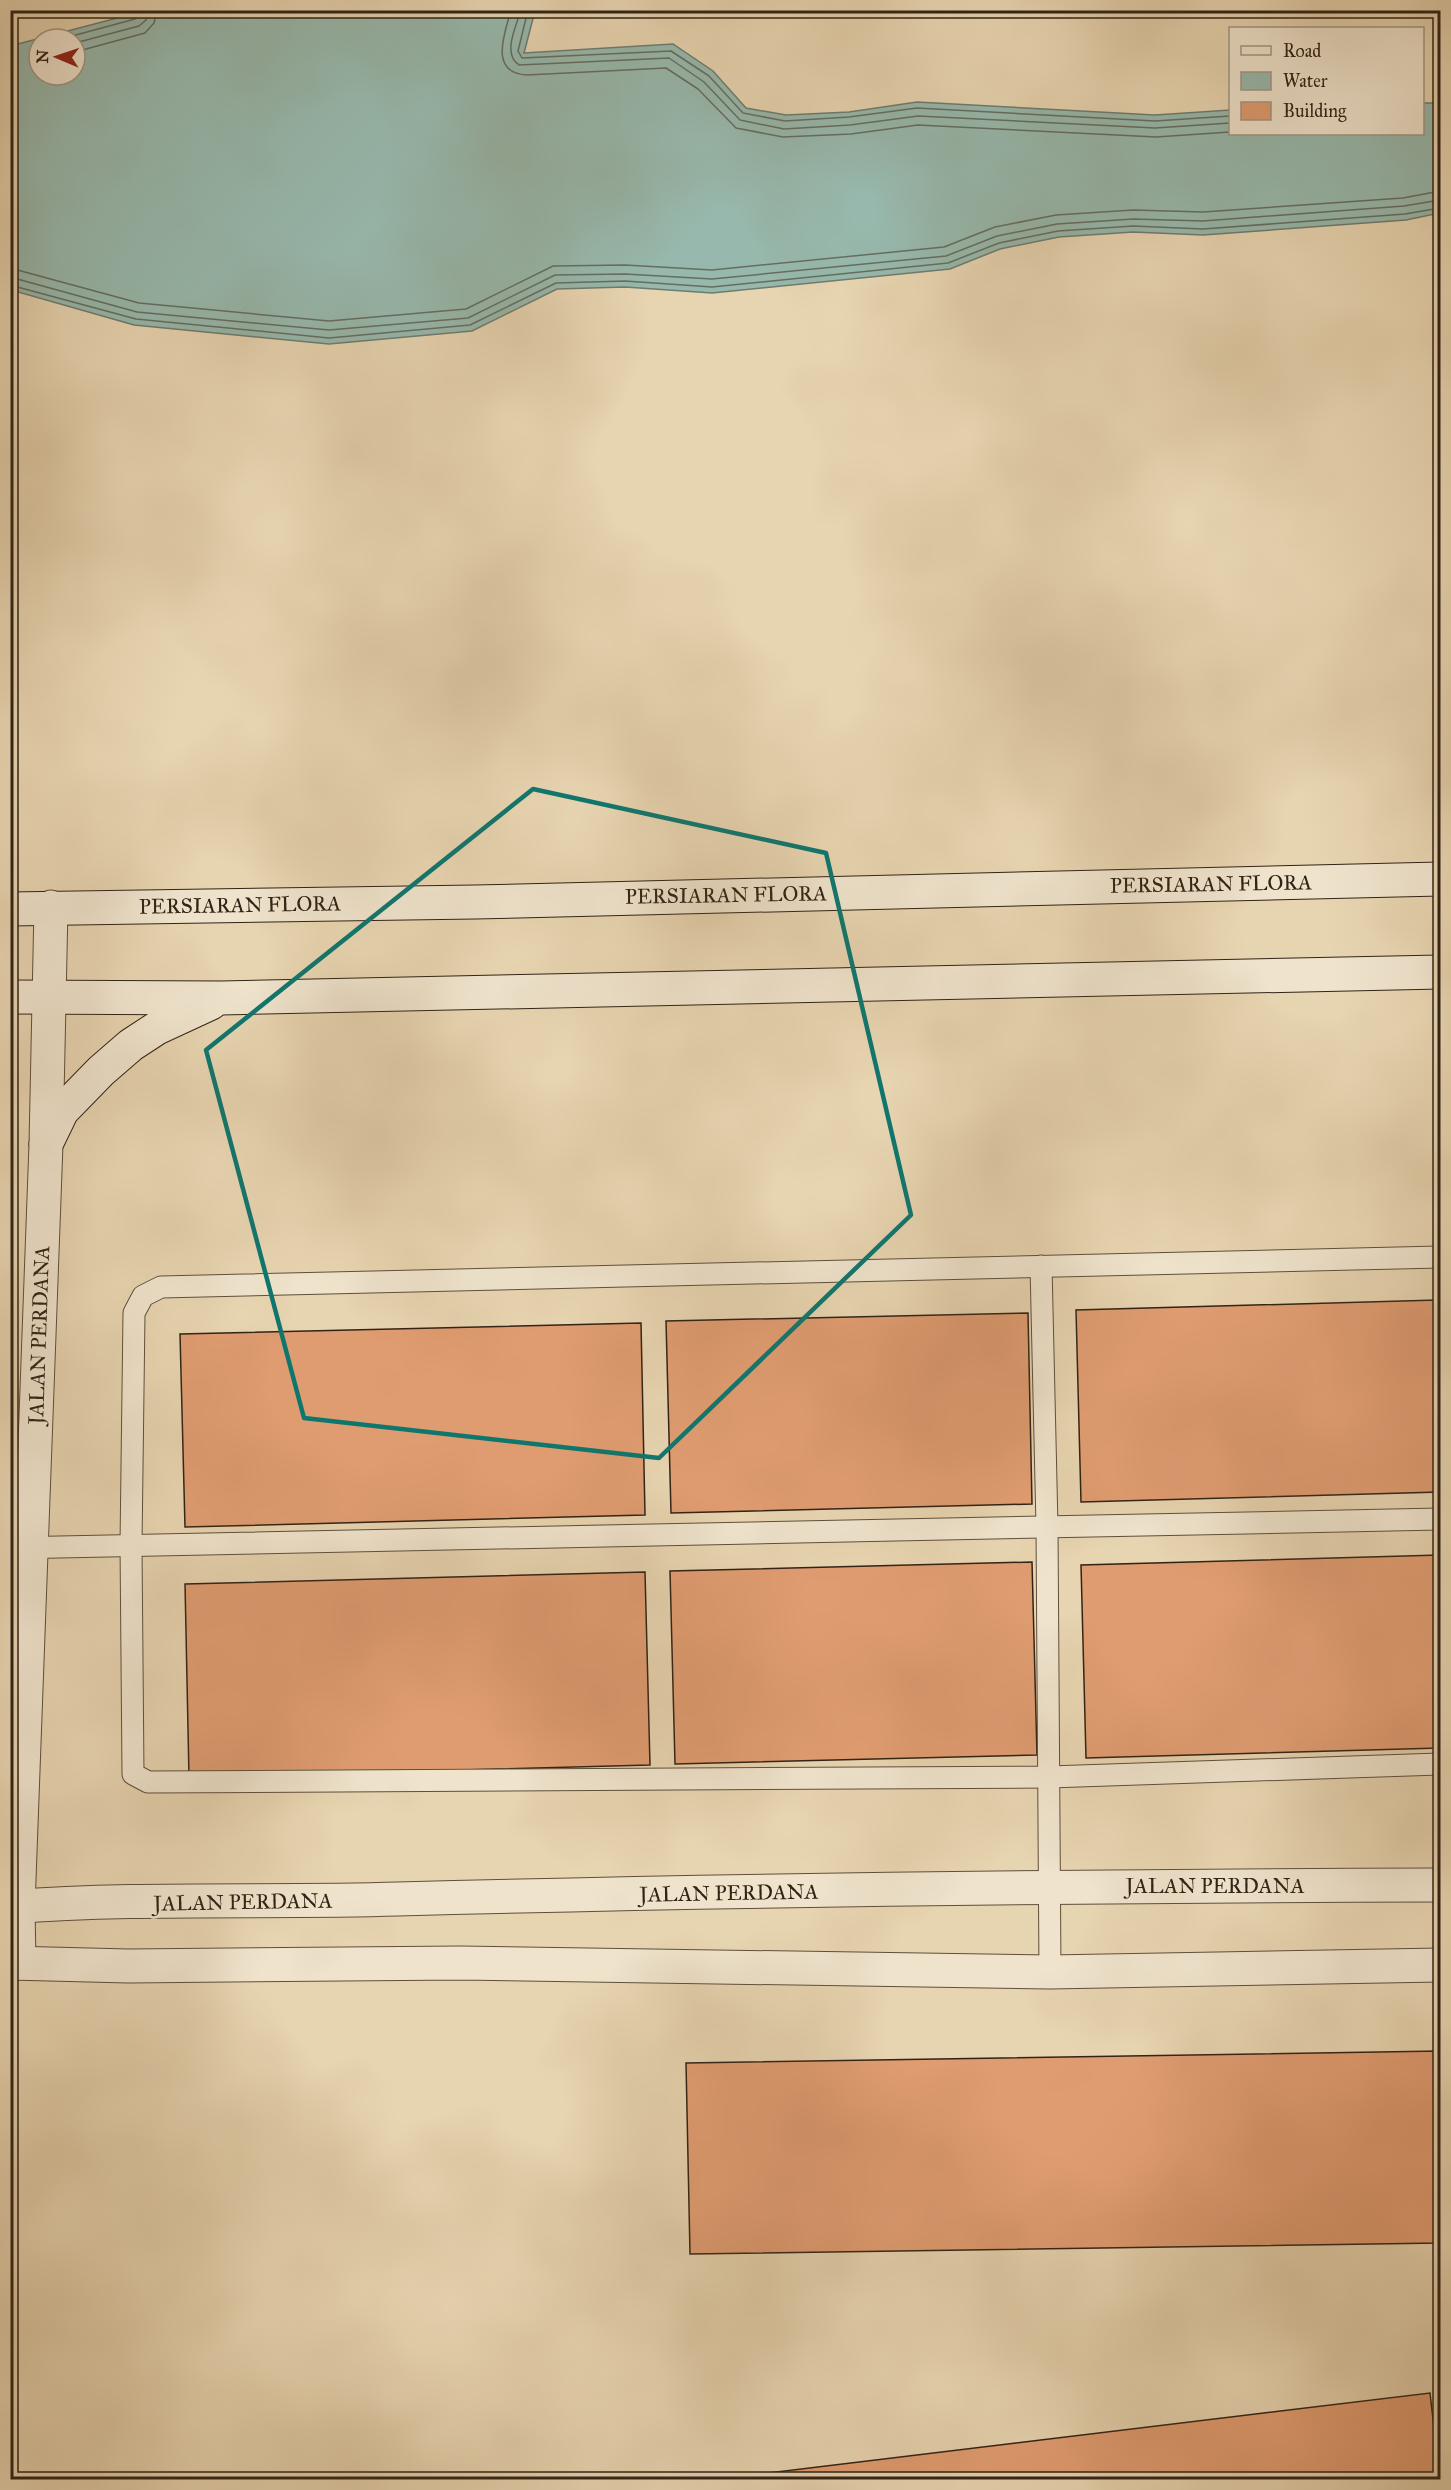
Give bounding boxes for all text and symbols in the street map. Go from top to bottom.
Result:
north arrow [27,27,87,87]
legend [1229,27,1424,135]
text: Road [1283,40,1321,62]
text: N [33,49,52,64]
text: Water [1283,70,1328,92]
text: Building [1283,100,1347,123]
street label: PERSIARAN FLORA [1110,869,1312,899]
street label: PERSIARAN FLORA [625,880,827,910]
street label: PERSIARAN FLORA [139,890,341,920]
street label: JALAN PERDANA [23,1245,55,1427]
street label: JALAN PERDANA [1123,1873,1305,1899]
street label: JALAN PERDANA [637,1878,819,1908]
street label: JALAN PERDANA [151,1887,333,1917]

